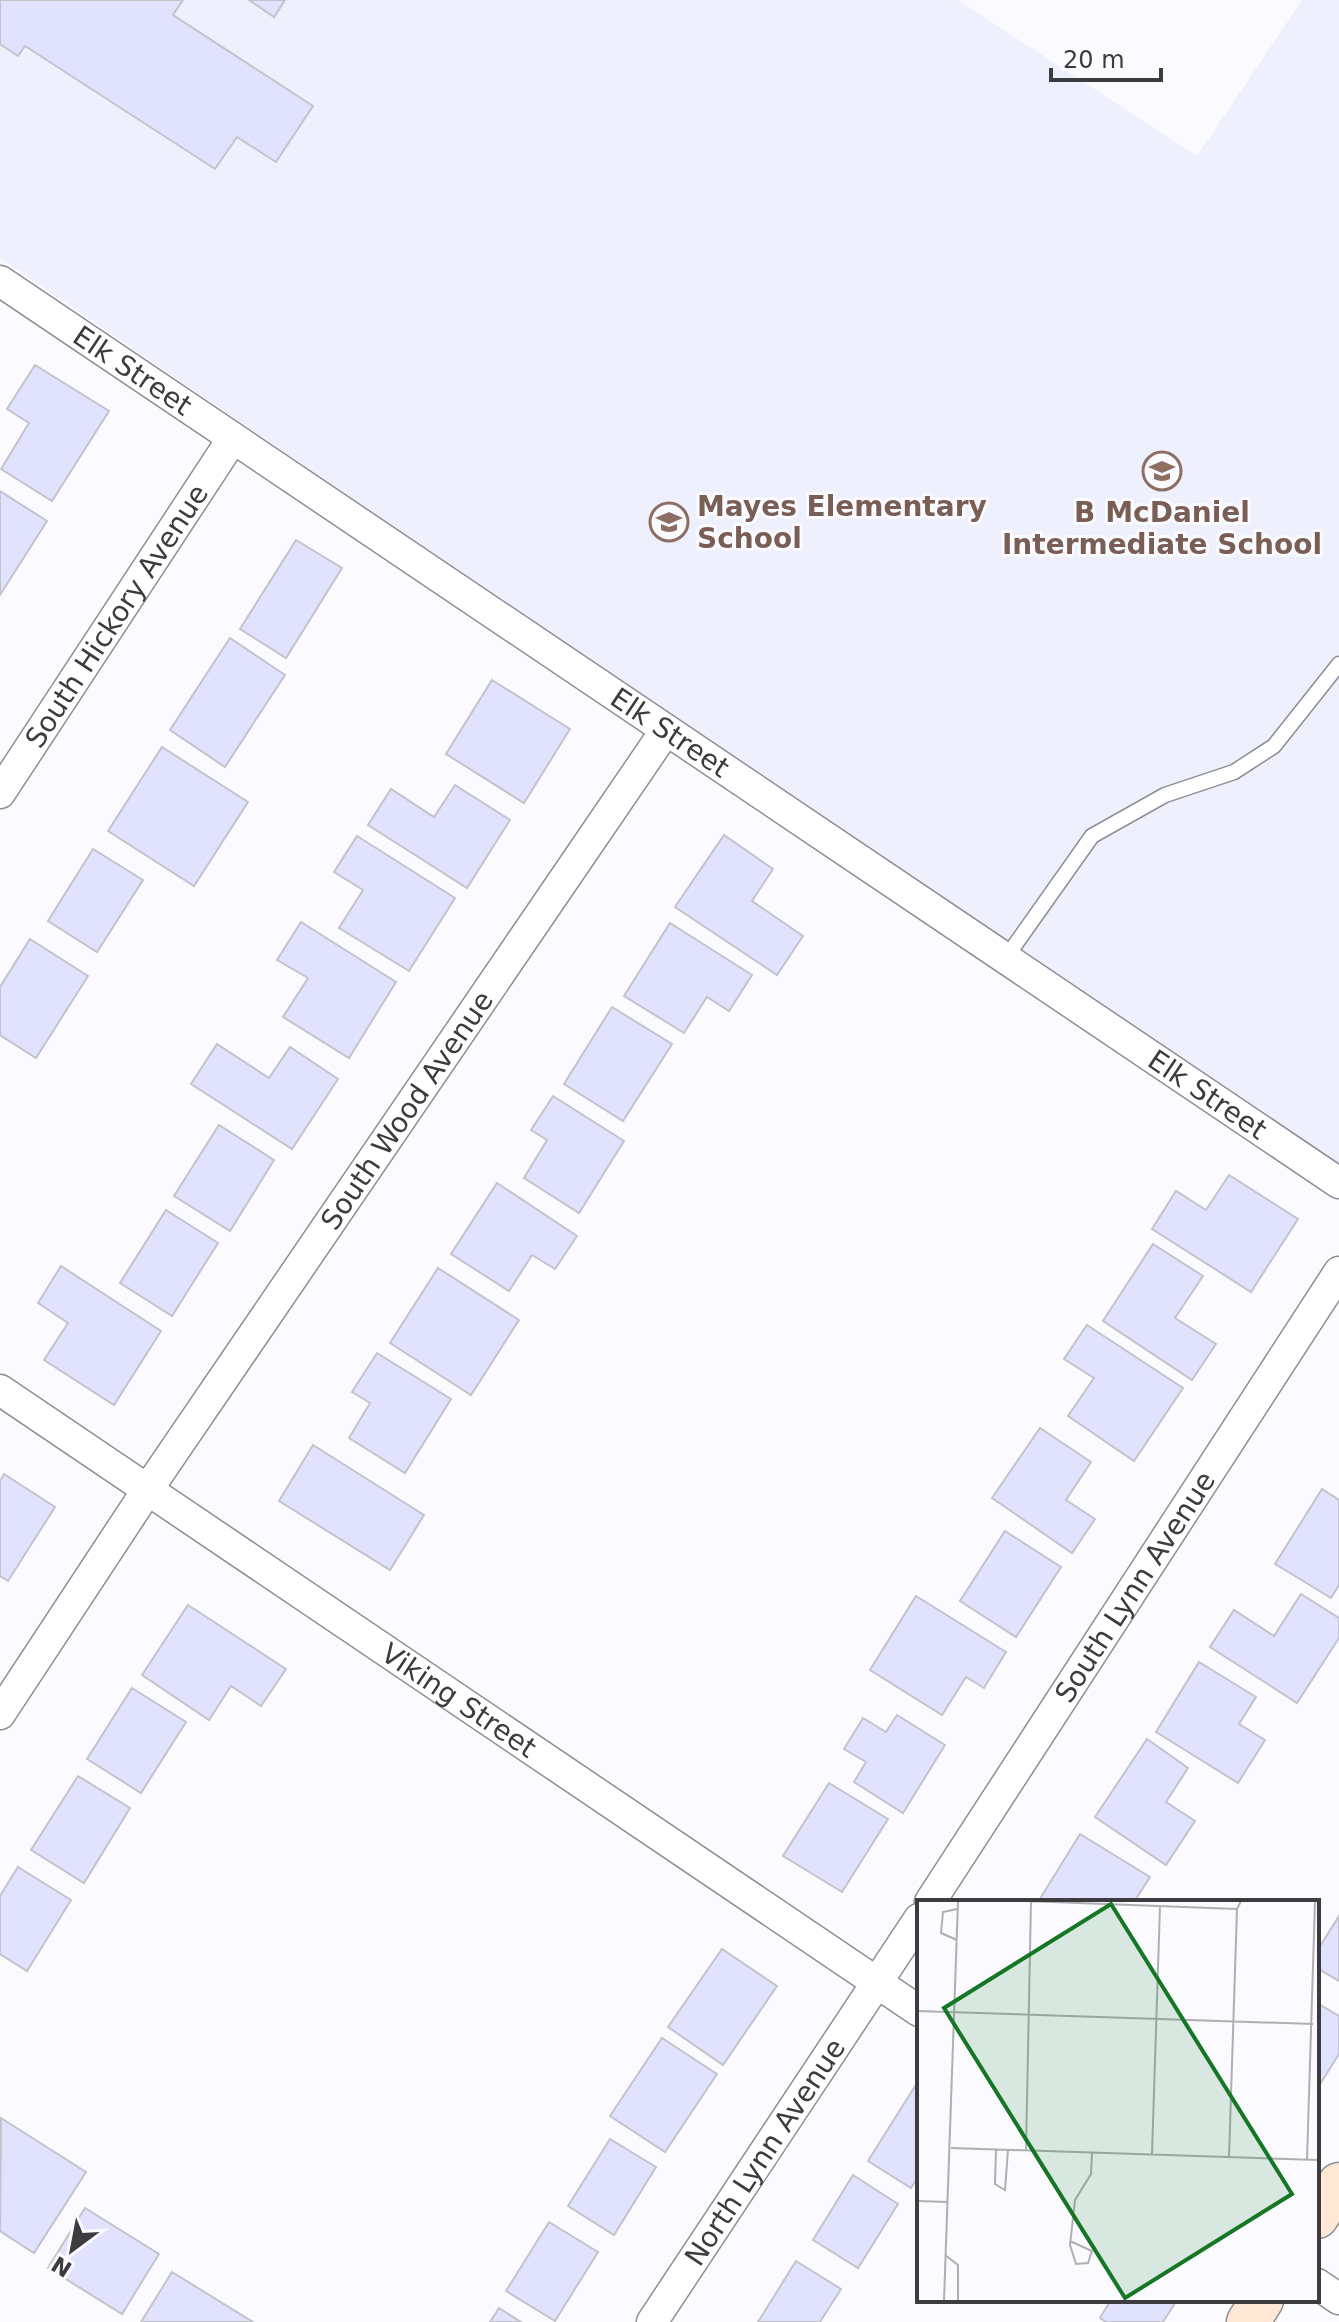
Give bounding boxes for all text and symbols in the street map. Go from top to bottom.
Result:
scale bar [1051,32,1161,82]
text: 20 m [1063,46,1125,74]
street label: Elk Street [67,319,198,422]
school or university icon: B McDaniel Intermediate School [1141,450,1183,492]
street label: South Hickory Avenue [18,478,215,754]
place label: Mayes Elementary School [697,490,987,555]
place label: B McDaniel Intermediate School [1002,496,1322,561]
school or university icon: Mayes Elementary School [648,501,690,543]
street label: Elk Street [604,681,735,784]
street label: South Wood Avenue [314,985,500,1236]
street label: Elk Street [1142,1043,1273,1146]
street label: South Lynn Avenue [1048,1465,1222,1708]
street label: Viking Street [375,1637,543,1765]
inset map [917,1900,1319,2302]
street label: North Lynn Avenue [678,2033,852,2272]
north arrow [32,2210,112,2290]
text: N [47,2251,76,2282]

